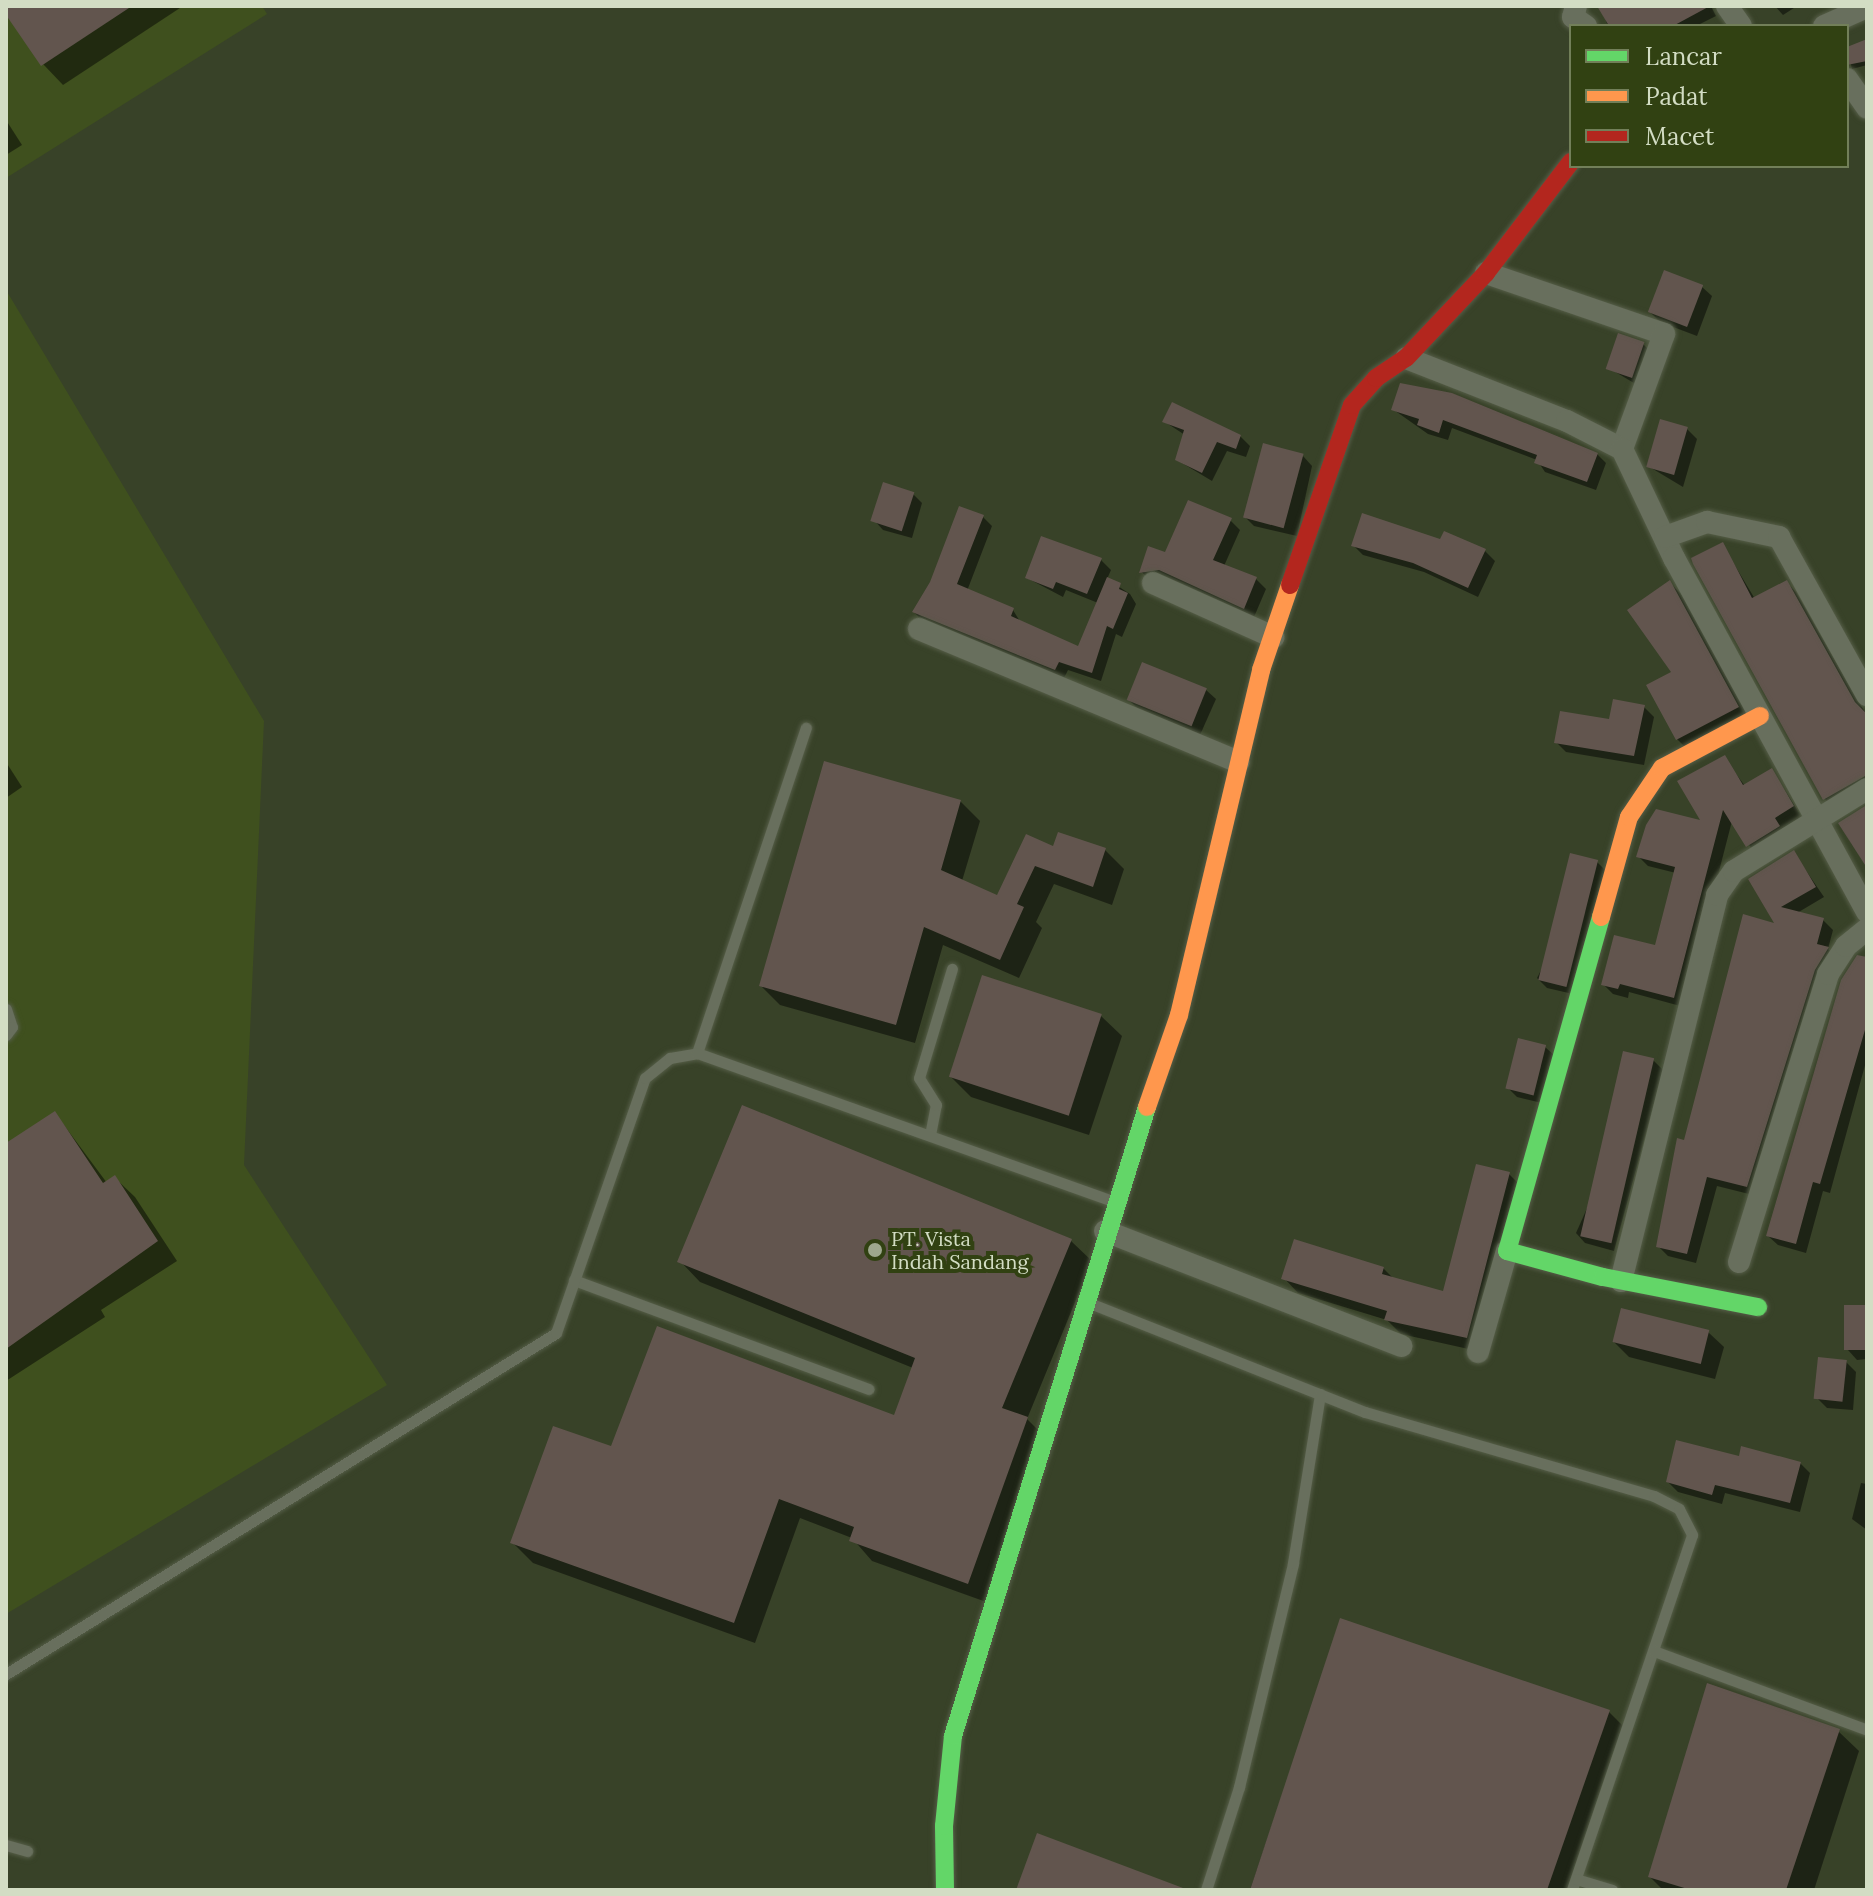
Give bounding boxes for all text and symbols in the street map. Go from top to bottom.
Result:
legend [1569,24,1849,168]
text: Lancar [1645,41,1722,72]
text: Padat [1645,81,1708,112]
text: Macet [1645,121,1714,152]
place label: PT. Vista Indah Sandang [891,1226,1028,1273]
marker: PT. Vista Indah Sandang [866,1241,884,1259]

